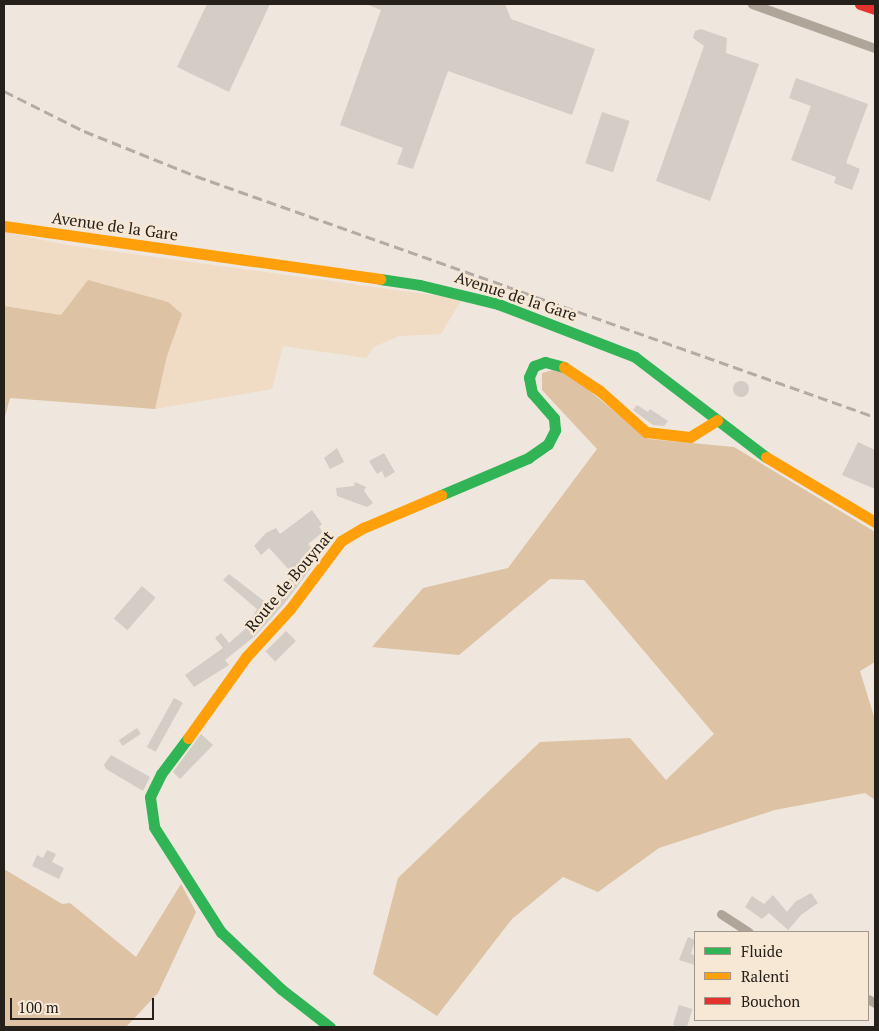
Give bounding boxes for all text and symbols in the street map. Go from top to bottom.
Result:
street label: Avenue de la Gare [51,208,179,244]
street label: Avenue de la Gare [453,267,579,325]
street label: Route de Bouynat [241,527,337,635]
legend [694,931,869,1021]
text: Fluide [741,941,783,961]
text: Ralenti [741,966,789,986]
scale bar [12,988,156,1020]
text: Bouchon [741,991,800,1011]
text: 100 m [18,997,59,1017]

